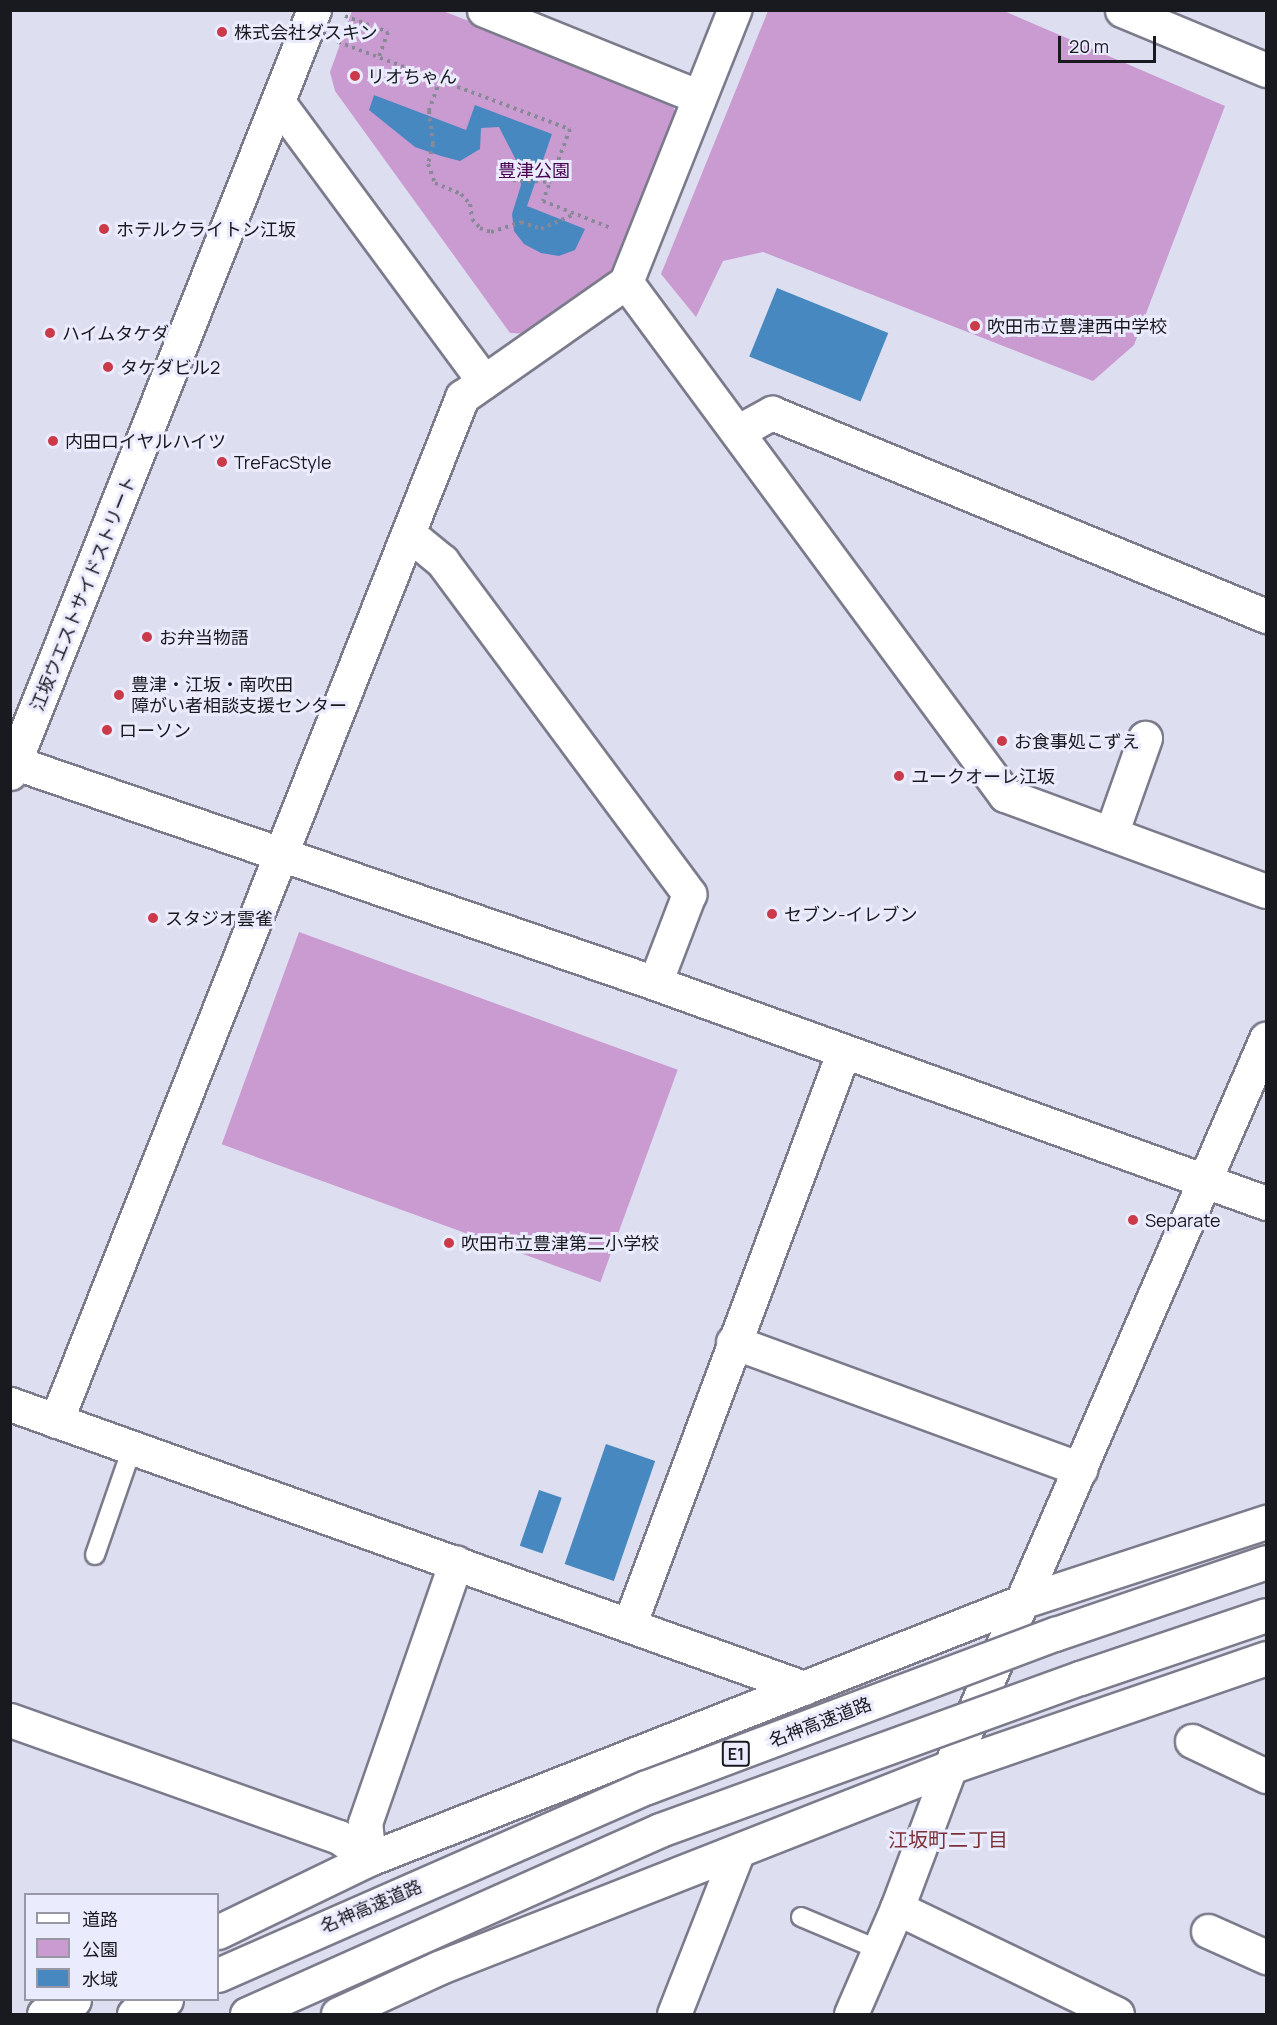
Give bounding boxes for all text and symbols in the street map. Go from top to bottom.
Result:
place label: 株式会社ダスキン [234,21,378,43]
scale bar [1061,24,1158,62]
marker: 株式会社ダスキン [215,25,229,39]
text: 20 m [1069,34,1109,58]
place label: リオちゃん [367,65,457,87]
marker: リオちゃん [348,69,362,83]
park label: 豊津公園 [498,159,570,181]
place label: ホテルクライトン江坂 [116,218,296,240]
marker: ホテルクライトン江坂 [97,222,111,236]
place label: 吹田市立豊津西中学校 [987,315,1167,337]
marker: 吹田市立豊津西中学校 [968,319,982,333]
place label: ハイムタケダ [62,322,170,344]
marker: ハイムタケダ [43,326,57,340]
place label: タケダビル2 [120,356,220,378]
marker: タケダビル2 [101,360,115,374]
place label: 内田ロイヤルハイツ [65,430,227,452]
marker: 内田ロイヤルハイツ [46,434,60,448]
place label: TreFacStyle [234,451,332,473]
marker: TreFacStyle [215,455,229,469]
street label: 江坂ウエストサイドストリート [26,472,140,714]
place label: お弁当物語 [159,626,249,648]
marker: お弁当物語 [140,630,154,644]
place label: 豊津・江坂・南吹田 障がい者相談支援センター [131,674,347,716]
marker: 豊津・江坂・南吹田 障がい者相談支援センター [112,688,126,702]
place label: ローソン [119,719,191,741]
marker: ローソン [100,723,114,737]
place label: お食事処こずえ [1014,730,1140,752]
marker: お食事処こずえ [995,734,1009,748]
place label: ユークオーレ江坂 [911,765,1055,787]
marker: ユークオーレ江坂 [892,769,906,783]
place label: セブン-イレブン [784,903,918,925]
place label: スタジオ雲雀 [165,907,273,929]
marker: セブン-イレブン [765,907,779,921]
marker: スタジオ雲雀 [146,911,160,925]
place label: Separate [1145,1209,1221,1231]
marker: Separate [1126,1213,1140,1227]
place label: 吹田市立豊津第二小学校 [461,1232,659,1254]
marker: 吹田市立豊津第二小学校 [442,1236,456,1250]
street label: 名神高速道路 [766,1693,874,1751]
road number: E1 [721,1741,751,1767]
district label: 江坂町二丁目 [888,1827,1008,1851]
street label: 名神高速道路 [317,1875,425,1937]
legend [24,1893,219,2001]
text: 道路 [82,1907,118,1931]
text: 公園 [82,1937,118,1961]
text: 水域 [82,1967,118,1991]

